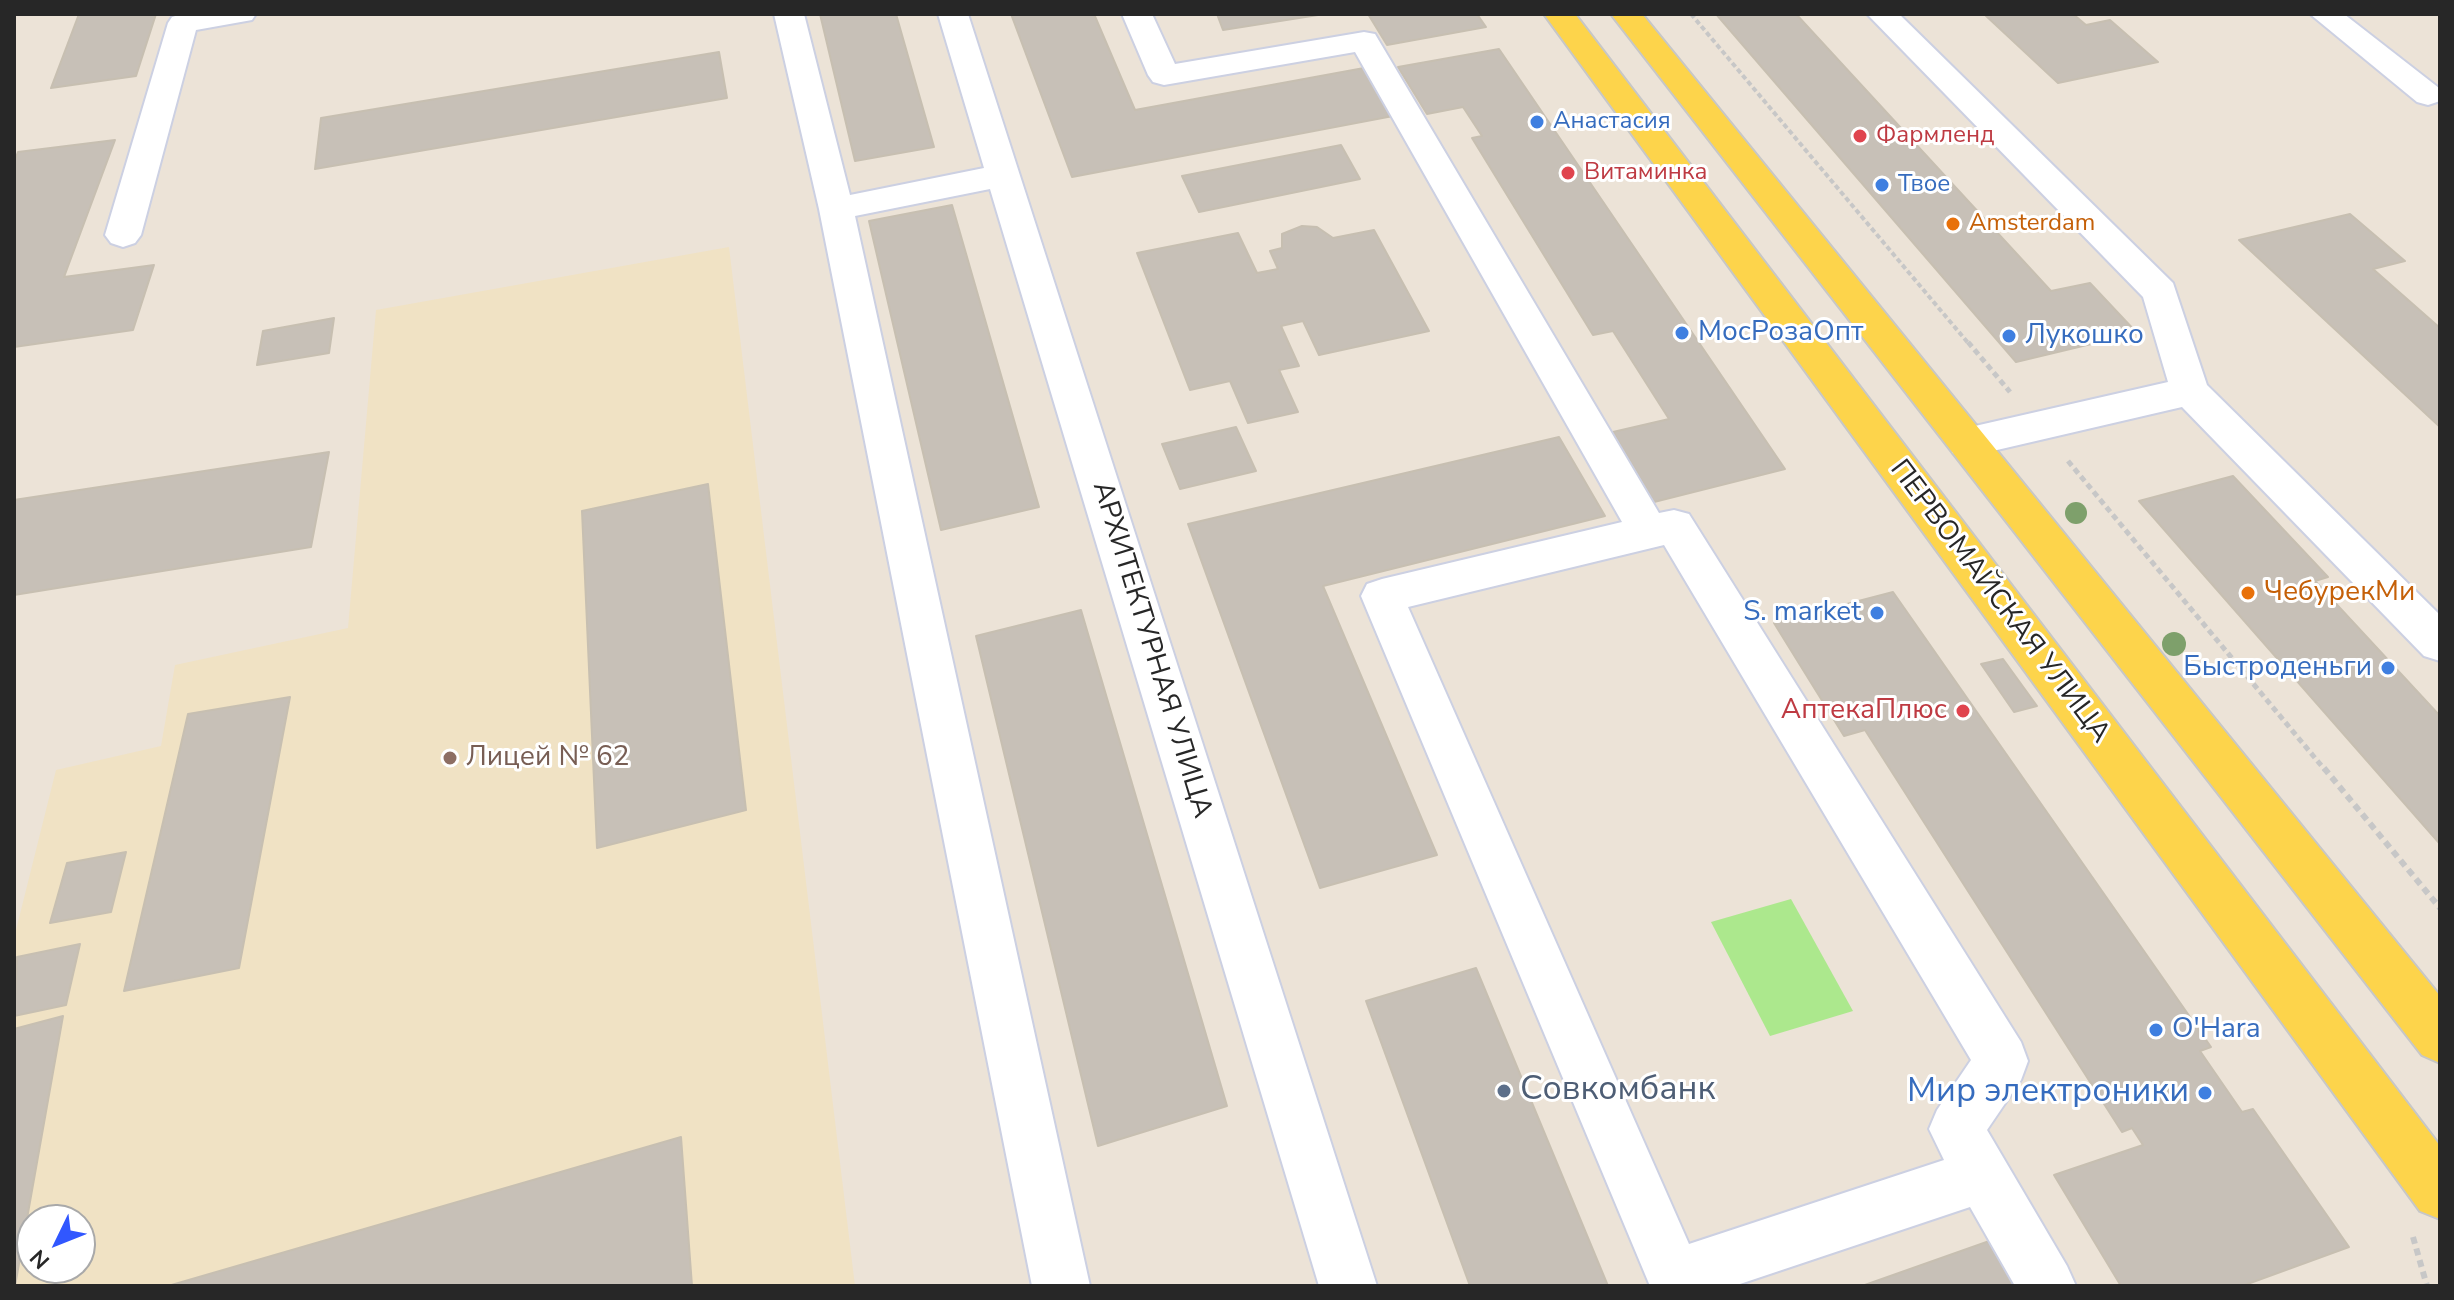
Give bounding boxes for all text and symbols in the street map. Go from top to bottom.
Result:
place label: Анастасия [1553,108,1671,136]
marker: Анастасия [1528,113,1546,131]
place label: Фармленд [1876,122,1994,150]
marker: Фармленд [1851,127,1869,145]
place label: Витаминка [1584,159,1707,187]
marker: Витаминка [1559,164,1577,182]
place label: Твое [1898,171,1950,199]
marker: Твое [1873,176,1891,194]
place label: Amsterdam [1969,210,2095,238]
marker: Amsterdam [1944,215,1962,233]
place label: МосРозаОпт [1698,316,1863,350]
place label: Лукошко [2025,319,2144,353]
marker: МосРозаОпт [1673,324,1691,342]
marker: Лукошко [2000,327,2018,345]
street label: ПЕРВОМАЙСКАЯ УЛИЦА [1882,454,2116,750]
street label: АРХИТЕКТУРНАЯ УЛИЦА [1084,478,1218,822]
place label: ЧебурекМи [2264,576,2415,610]
marker: ЧебурекМи [2239,584,2257,602]
place label: S. market [1743,596,1861,630]
marker: S. market [1868,604,1886,622]
place label: Быстроденьги [2183,651,2372,685]
marker: Быстроденьги [2379,659,2397,677]
place label: АптекаПлюс [1781,694,1947,728]
marker: АптекаПлюс [1954,702,1972,720]
place label: Лицей № 62 [466,741,630,775]
marker: Лицей № 62 [441,749,459,767]
place label: O'Hara [2172,1013,2261,1047]
marker: O'Hara [2147,1021,2165,1039]
place label: Совкомбанк [1520,1071,1715,1111]
place label: Мир электроники [1907,1073,2189,1113]
marker: Совкомбанк [1495,1082,1513,1100]
marker: Мир электроники [2196,1084,2214,1102]
north arrow [16,1204,96,1284]
text: N [23,1243,56,1275]

